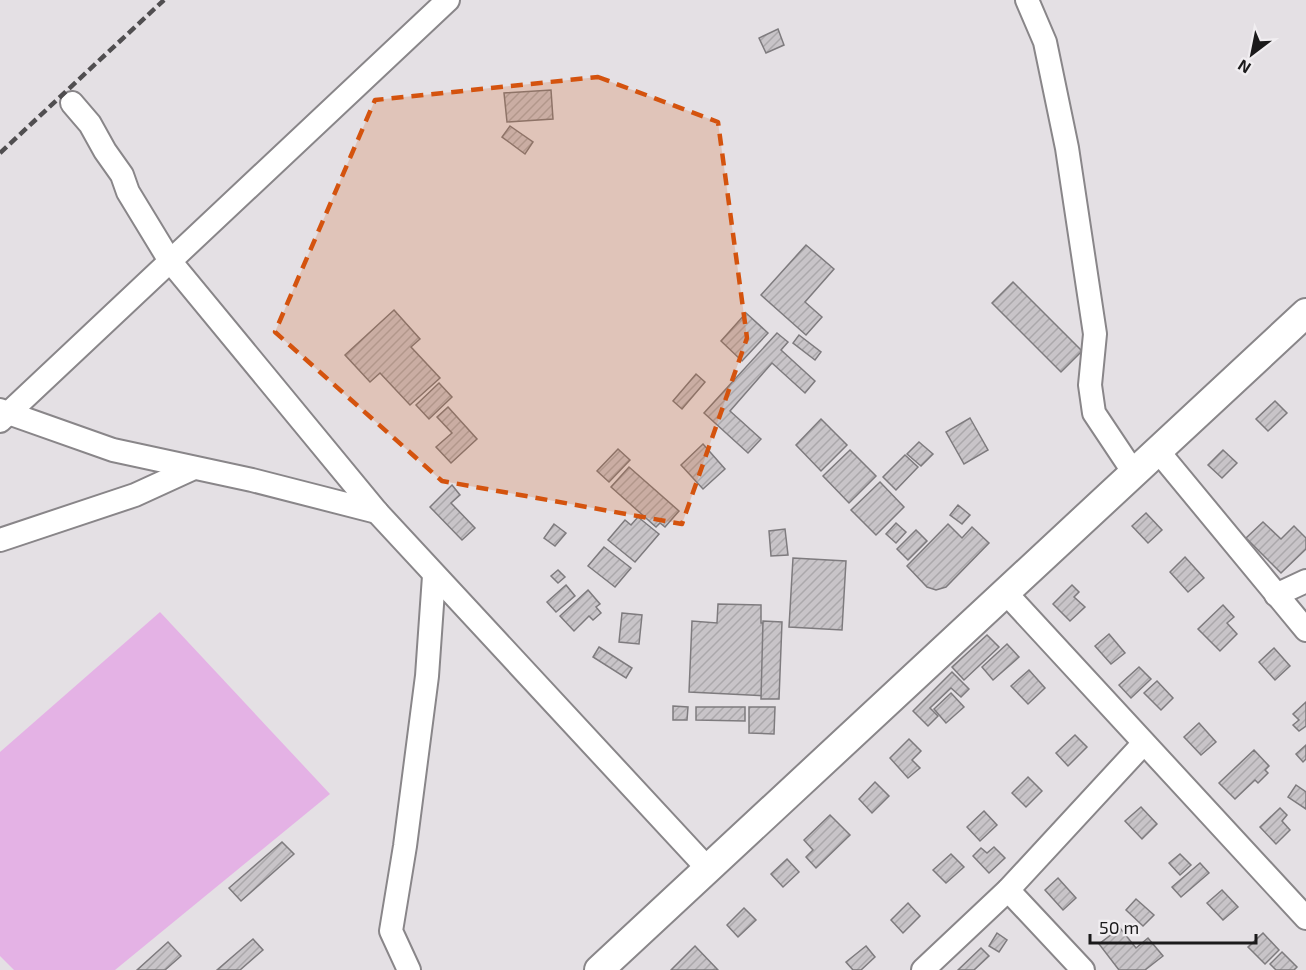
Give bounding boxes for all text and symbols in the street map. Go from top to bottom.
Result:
north arrow [1222,24,1282,84]
text: N [1234,56,1254,78]
scale bar [1090,907,1256,945]
text: 50 m [1099,916,1139,938]

